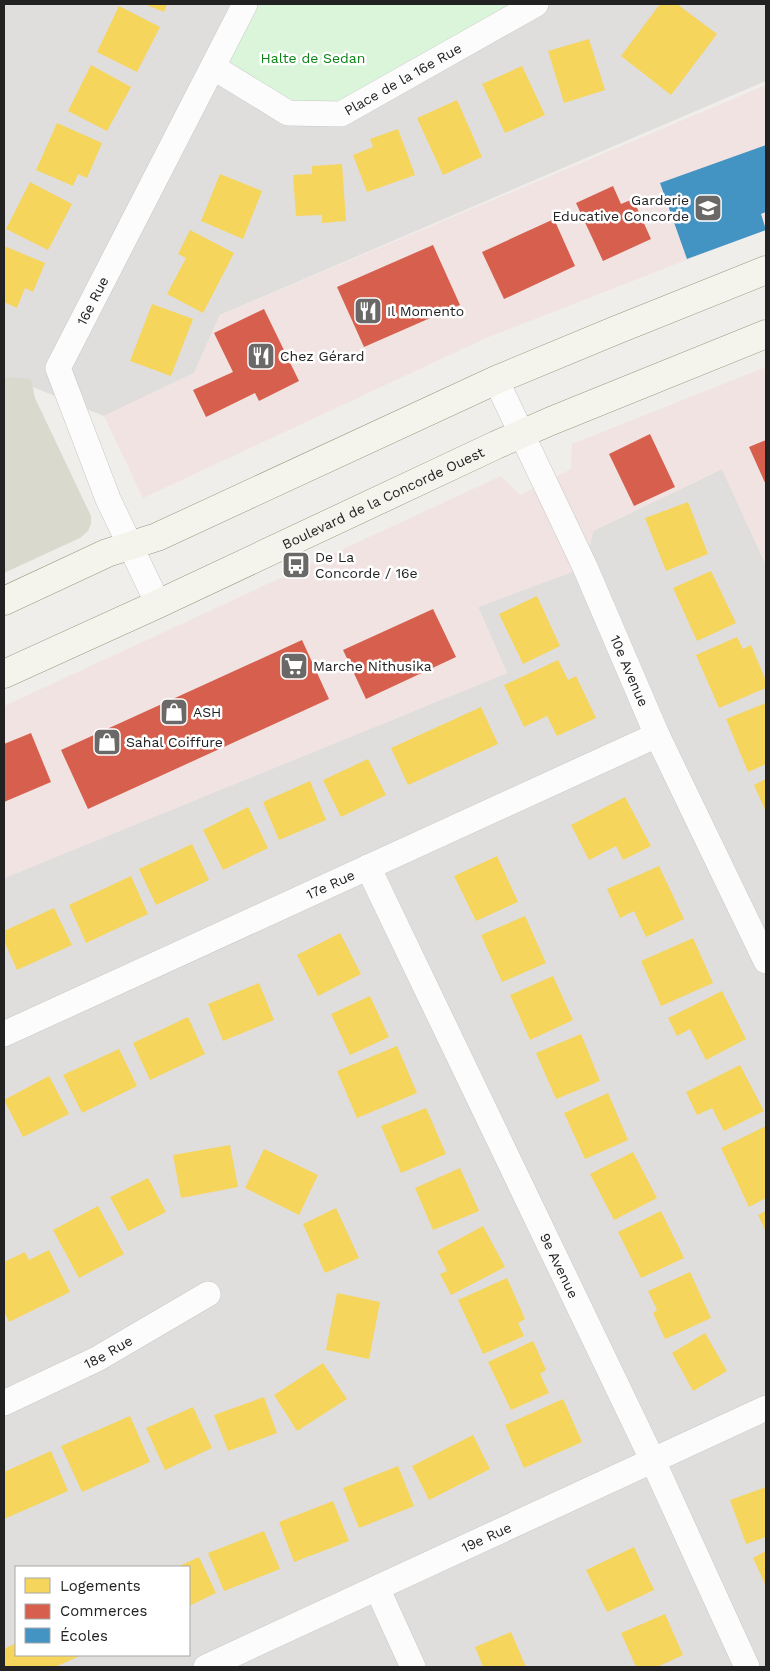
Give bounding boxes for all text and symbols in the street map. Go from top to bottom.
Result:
street label: Place de la 16e Rue [341,40,464,119]
park label: Halte de Sedan [261,50,365,66]
place label: Garderie Educative Concorde [552,192,689,224]
school or university icon: Garderie Educative Concorde [693,193,723,223]
street label: 16e Rue [73,274,112,328]
restaurant icon: Il Momento [353,296,383,326]
place label: Il Momento [387,303,464,319]
restaurant icon: Chez Gérard [246,341,276,371]
place label: Chez Gérard [280,348,365,364]
street label: Boulevard de la Concorde Ouest [280,444,487,552]
place label: De La Concorde / 16e [315,549,418,581]
bus stop icon: De La Concorde / 16e [281,550,311,580]
street label: 10e Avenue [607,633,652,709]
supermarket icon: Marche Nithusika [279,651,309,681]
place label: Marche Nithusika [313,658,432,674]
shop icon: ASH [159,697,189,727]
place label: ASH [193,704,221,720]
shop icon: Sahal Coiffure [92,727,122,757]
place label: Sahal Coiffure [126,734,223,750]
street label: 17e Rue [304,867,357,903]
street label: 9e Avenue [537,1230,582,1301]
street label: 18e Rue [82,1332,135,1372]
street label: 19e Rue [459,1519,514,1556]
legend [15,1566,190,1656]
text: Logements [60,1577,141,1595]
text: Commerces [60,1602,147,1620]
text: Écoles [60,1627,108,1645]

